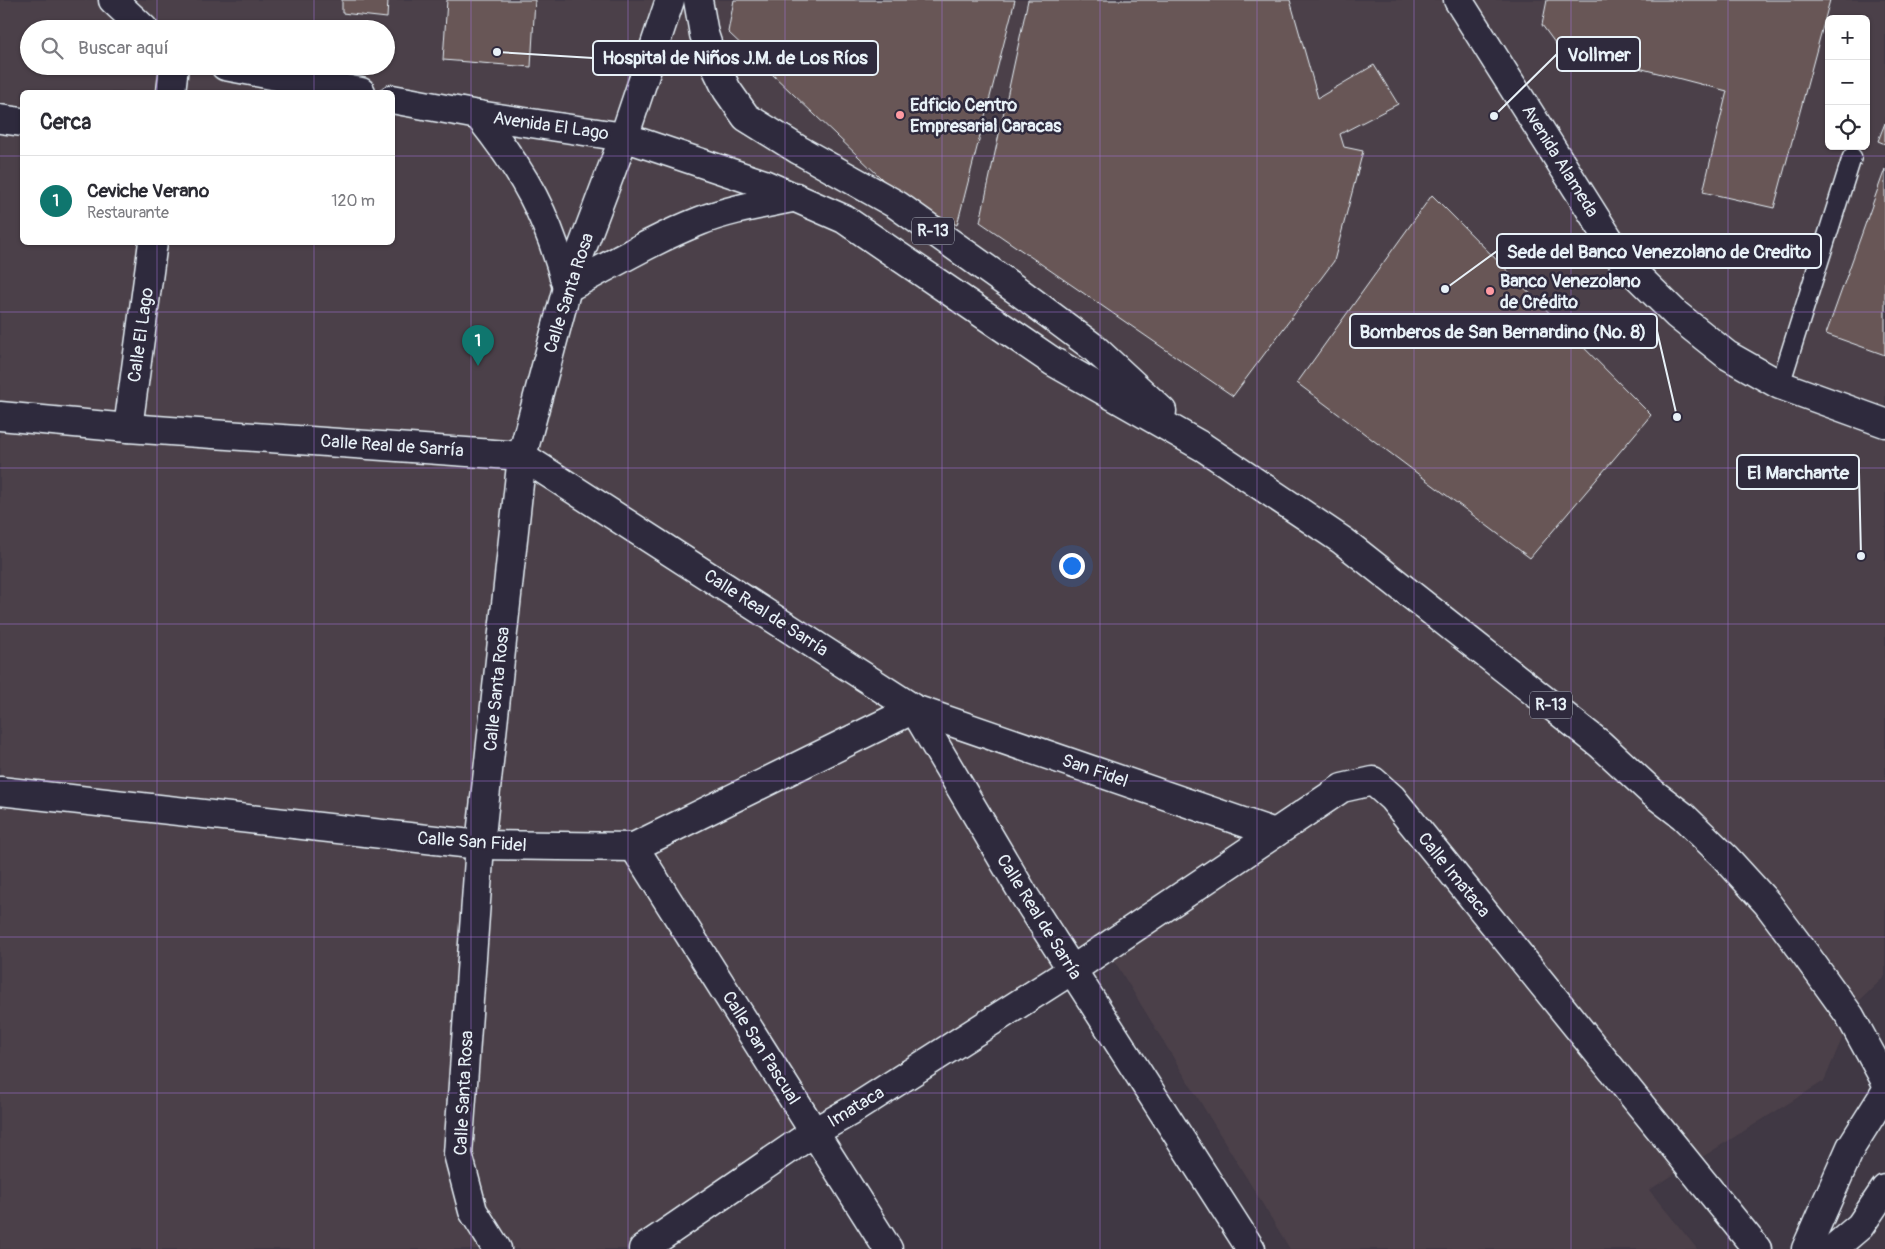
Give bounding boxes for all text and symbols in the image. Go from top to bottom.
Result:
map controls [1825,15,1870,150]
button: + [1825,15,1870,60]
search box [20,20,395,75]
icon: search [38,34,66,62]
text: Buscar aquí [78,36,169,60]
callout: Vollmer [1557,37,1640,71]
callout: Hospital de Niños J.M. de Los Ríos [593,41,878,75]
text: Vollmer [1567,43,1631,67]
text: Hospital de Niños J.M. de Los Ríos [602,46,868,70]
button: − [1825,60,1870,105]
place label: Edficio Centro Empresarial Caracas [910,94,1062,138]
street label: Avenida Alameda [1516,101,1604,221]
button: locate [1825,105,1870,150]
street label: Avenida El Lago [492,107,611,146]
text: Cerca [40,109,91,136]
marker: Edficio Centro Empresarial Caracas [894,109,906,121]
text: Ceviche Verano [87,179,209,203]
text: 1 [53,191,59,211]
text: 120 m [331,191,375,211]
text: Restaurante [87,203,169,223]
road number: R-13 [912,218,954,245]
street label: Calle Santa Rosa [539,230,599,356]
callout: Sede del Banco Venezolano de Credito [1497,234,1821,268]
text: Sede del Banco Venezolano de Credito [1507,240,1812,264]
place label: Banco Venezolano de Crédito [1500,270,1641,314]
marker: Banco Venezolano de Crédito [1484,285,1496,297]
street label: Calle El Lago [123,286,159,384]
callout: Bomberos de San Bernardino (No. 8) [1350,314,1657,348]
text: Bomberos de San Bernardino (No. 8) [1360,320,1646,344]
pin: 1 [462,325,494,366]
street label: Calle Real de Sarría [320,430,464,462]
callout: El Marchante [1737,455,1859,489]
text: El Marchante [1747,461,1850,485]
your location [1059,553,1085,579]
street label: Calle Real de Sarría [700,564,832,662]
street label: Calle Santa Rosa [479,626,515,752]
road number: R-13 [1530,692,1572,718]
street label: San Fidel [1059,749,1131,793]
street label: Calle San Fidel [417,827,527,857]
street label: Calle Imataca [1413,828,1495,922]
street label: Calle Real de Sarría [991,850,1087,984]
street label: Calle San Pascual [717,987,805,1109]
street label: Calle Santa Rosa [449,1030,479,1156]
street label: Imataca [823,1081,889,1133]

